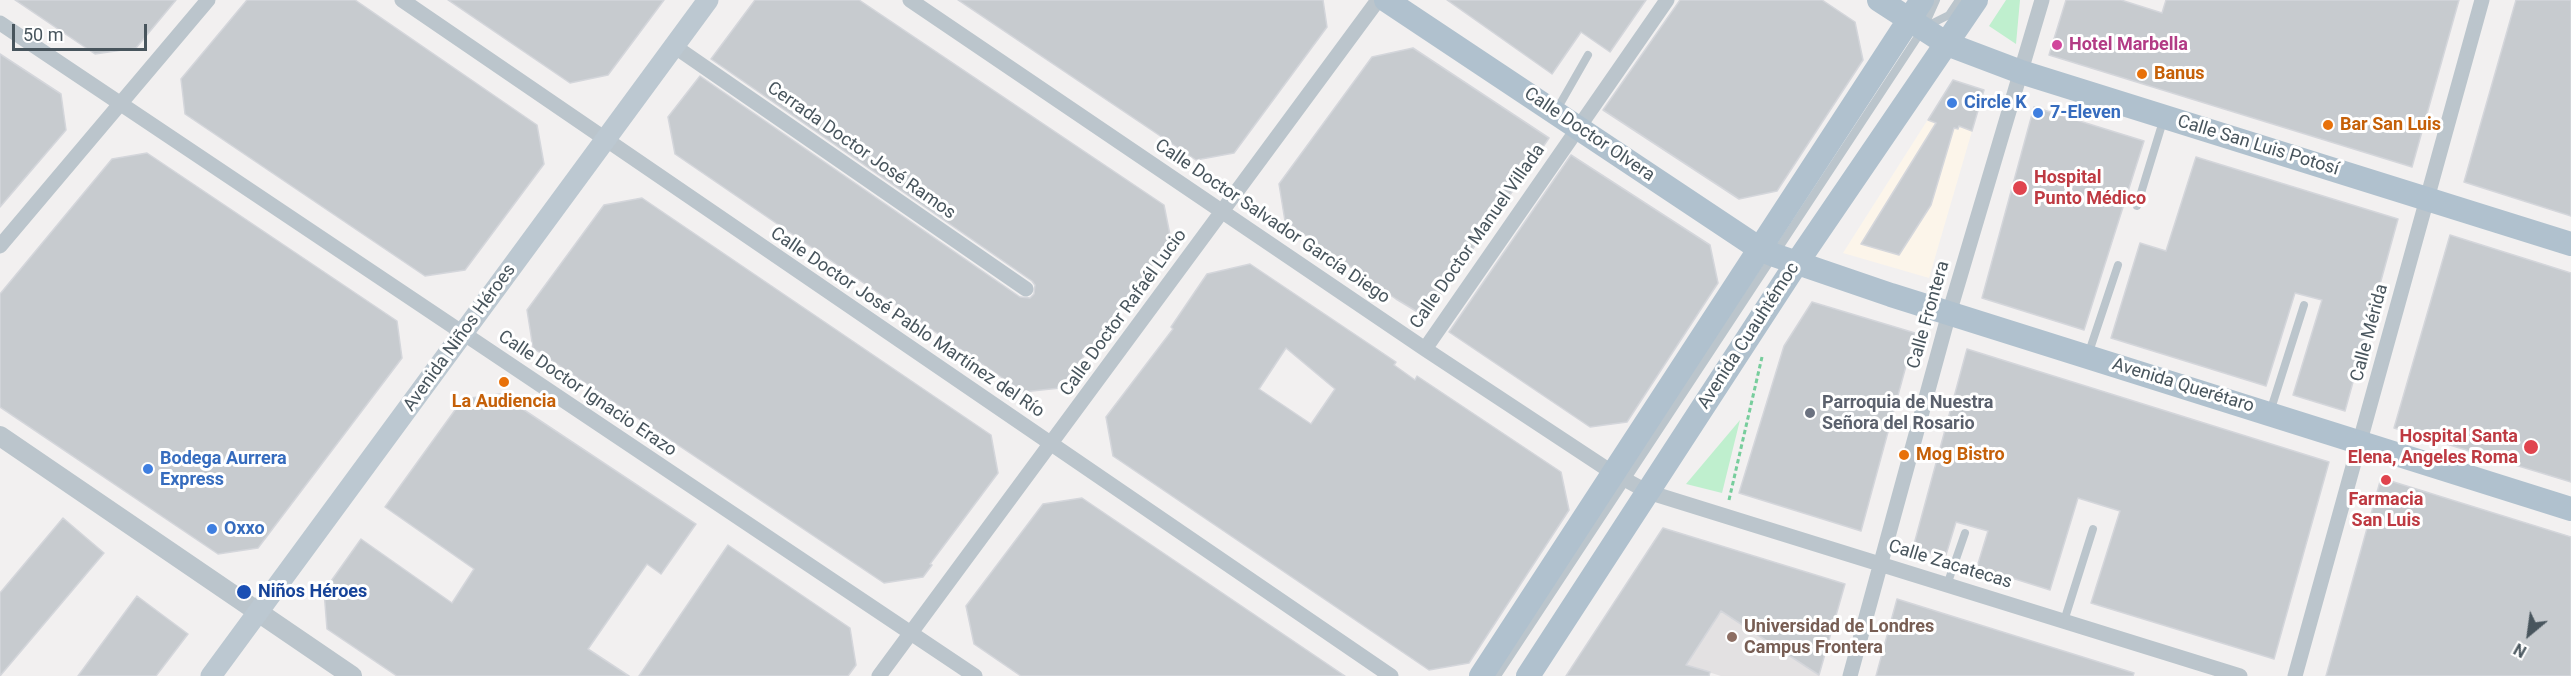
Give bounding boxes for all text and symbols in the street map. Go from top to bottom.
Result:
scale bar [15,12,150,50]
text: 50 m [23,24,63,45]
place label: Hotel Marbella [2069,34,2188,56]
marker: Hotel Marbella [2050,38,2064,52]
place label: Banus [2154,63,2205,85]
marker: Banus [2135,67,2149,81]
street label: Cerrada Doctor José Ramos [763,78,959,224]
street label: Calle Doctor Olvera [1520,83,1658,187]
place label: Circle K [1964,92,2027,114]
marker: Circle K [1945,96,1959,110]
place label: 7-Eleven [2050,102,2121,124]
marker: 7-Eleven [2031,106,2045,120]
street label: Calle San Luis Potosí [2175,111,2341,181]
place label: Bar San Luis [2340,114,2441,136]
marker: Bar San Luis [2321,118,2335,132]
street label: Calle Doctor Salvador García Diego [1150,135,1394,309]
street label: Calle Doctor Manuel Villada [1406,141,1550,333]
place label: Hospital Punto Médico [2034,167,2146,210]
marker: Hospital Punto Médico [2011,179,2029,197]
street label: Calle Doctor José Pablo Martínez del Río [766,223,1048,423]
street label: Calle Doctor Rafaél Lucio [1056,225,1192,401]
street label: Avenida Cuauhtémoc [1694,259,1804,413]
street label: Calle Frontera [1903,259,1955,371]
street label: Avenida Niños Héroes [399,260,521,416]
street label: Calle Mérida [2347,282,2393,384]
street label: Calle Doctor Ignacio Erazo [494,326,680,462]
street label: Avenida Querétaro [2109,354,2257,418]
marker: La Audiencia [497,375,511,389]
place label: La Audiencia [452,391,556,413]
place label: Parroquia de Nuestra Señora del Rosario [1822,392,1993,434]
marker: Parroquia de Nuestra Señora del Rosario [1803,406,1817,420]
place label: Hospital Santa Elena, Angeles Roma [2348,426,2518,468]
marker: Hospital Santa Elena, Angeles Roma [2522,438,2540,456]
place label: Mog Bistro [1916,444,2005,466]
place label: Bodega Aurrera Express [160,448,287,490]
marker: Mog Bistro [1897,448,1911,462]
marker: Bodega Aurrera Express [141,462,155,476]
marker: Farmacia San Luis [2379,473,2393,487]
place label: Farmacia San Luis [2349,489,2423,532]
place label: Oxxo [224,518,265,540]
marker: Oxxo [205,522,219,536]
street label: Calle Zacatecas [1886,536,2014,594]
place label: Niños Héroes [258,581,367,603]
marker: Niños Héroes [235,583,253,601]
north arrow [2499,604,2559,664]
place label: Universidad de Londres Campus Frontera [1744,616,1934,658]
marker: Universidad de Londres Campus Frontera [1725,630,1739,644]
text: N [2510,639,2530,661]

